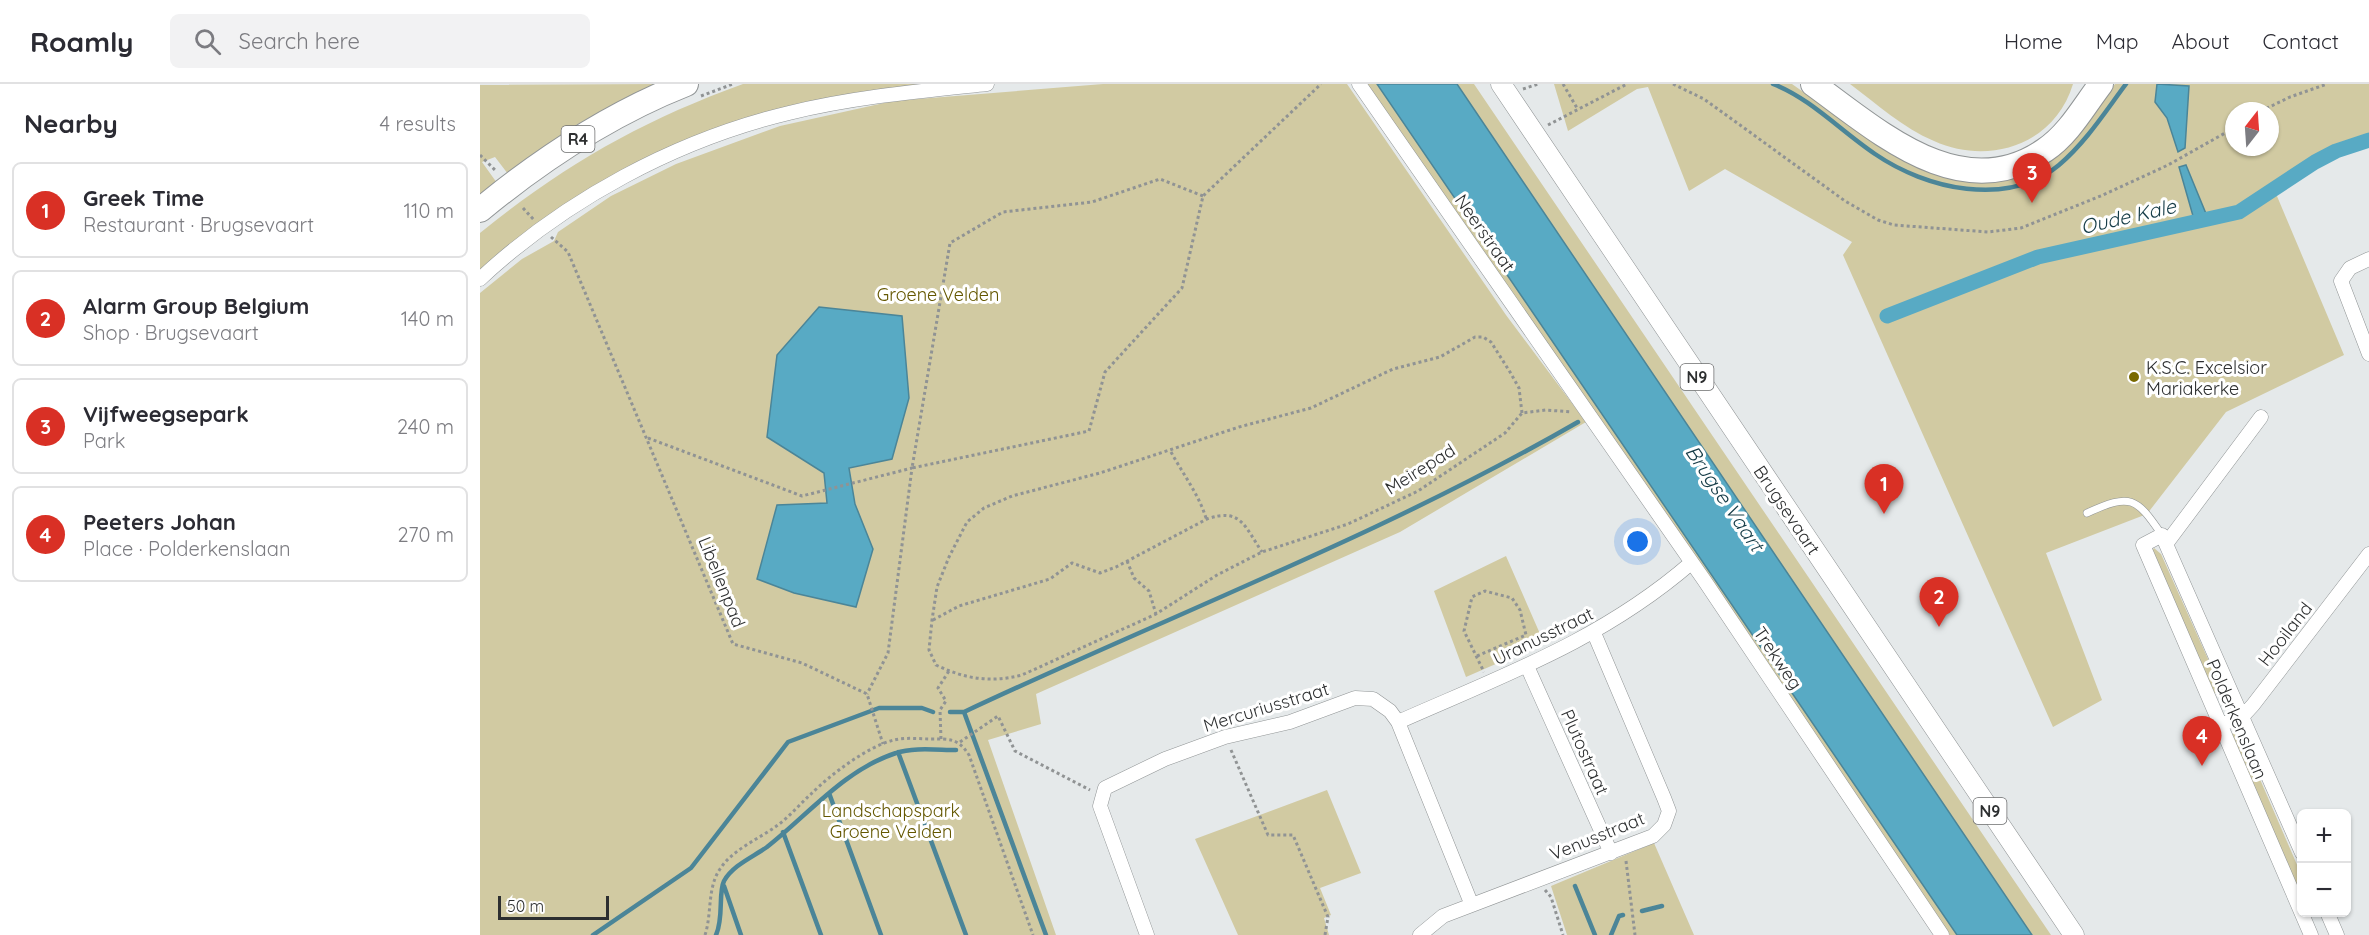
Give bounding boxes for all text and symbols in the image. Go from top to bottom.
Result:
search box [170,14,590,68]
text: Roamly [30,24,134,59]
icon: search [191,25,224,58]
text: Search here [239,27,360,55]
text: Home [2004,28,2063,54]
text: Map [2096,28,2139,54]
text: About [2172,28,2230,54]
text: Contact [2263,28,2339,54]
north arrow [2225,102,2279,156]
text: Nearby [24,107,118,140]
text: 4 results [380,111,456,136]
road number: R4 [562,126,594,152]
pin: 3 [2012,154,2052,203]
text: Greek Time [83,184,204,212]
street label: Neerstraat [1450,190,1520,276]
water label: Oude Kale [2078,193,2179,239]
text: 1 [42,198,49,223]
text: 110 m [404,198,454,223]
text: Restaurant · Brugsevaart [83,212,314,237]
park label: Groene Velden [877,283,999,306]
text: Alarm Group Belgium [83,292,309,320]
text: 2 [40,306,51,331]
text: 140 m [401,306,454,331]
text: Shop · Brugsevaart [83,320,259,345]
place label: K.S.C. Excelsior Mariakerke [2146,356,2267,400]
road number: N9 [1680,364,1714,390]
marker: K.S.C. Excelsior Mariakerke [2127,370,2141,384]
text: Vijfweegsepark [83,400,249,428]
text: 3 [40,414,51,439]
text: 240 m [397,414,454,439]
text: Park [83,428,125,453]
street label: Meirepad [1381,438,1459,500]
water label: Brugse Vaart [1680,440,1771,558]
street label: Brugsevaart [1749,461,1825,559]
pin: 1 [1864,464,1904,514]
text: Peeters Johan [83,508,236,536]
text: 4 [40,522,51,547]
text: 270 m [397,522,454,547]
your location [1623,527,1652,556]
street label: Libellenpad [693,533,751,631]
text: Place · Polderkenslaan [83,536,291,561]
pin: 2 [1920,578,1958,627]
street label: Hooiland [2253,597,2317,671]
street label: Uranusstraat [1489,602,1597,670]
street label: Trekweg [1749,622,1807,694]
street label: Polderkenslaan [2201,656,2273,782]
street label: Mercuriusstraat [1200,677,1332,737]
street label: Plutostraat [1556,706,1614,798]
pin: 4 [2182,716,2222,766]
road number: N9 [1974,798,2006,824]
park label: Landschapspark Groene Velden [822,799,960,843]
street label: Venusstraat [1546,807,1648,865]
map controls [2297,809,2351,917]
button: + [2297,809,2351,863]
button: − [2297,863,2351,917]
scale bar [498,893,609,920]
text: 50 m [507,896,544,916]

